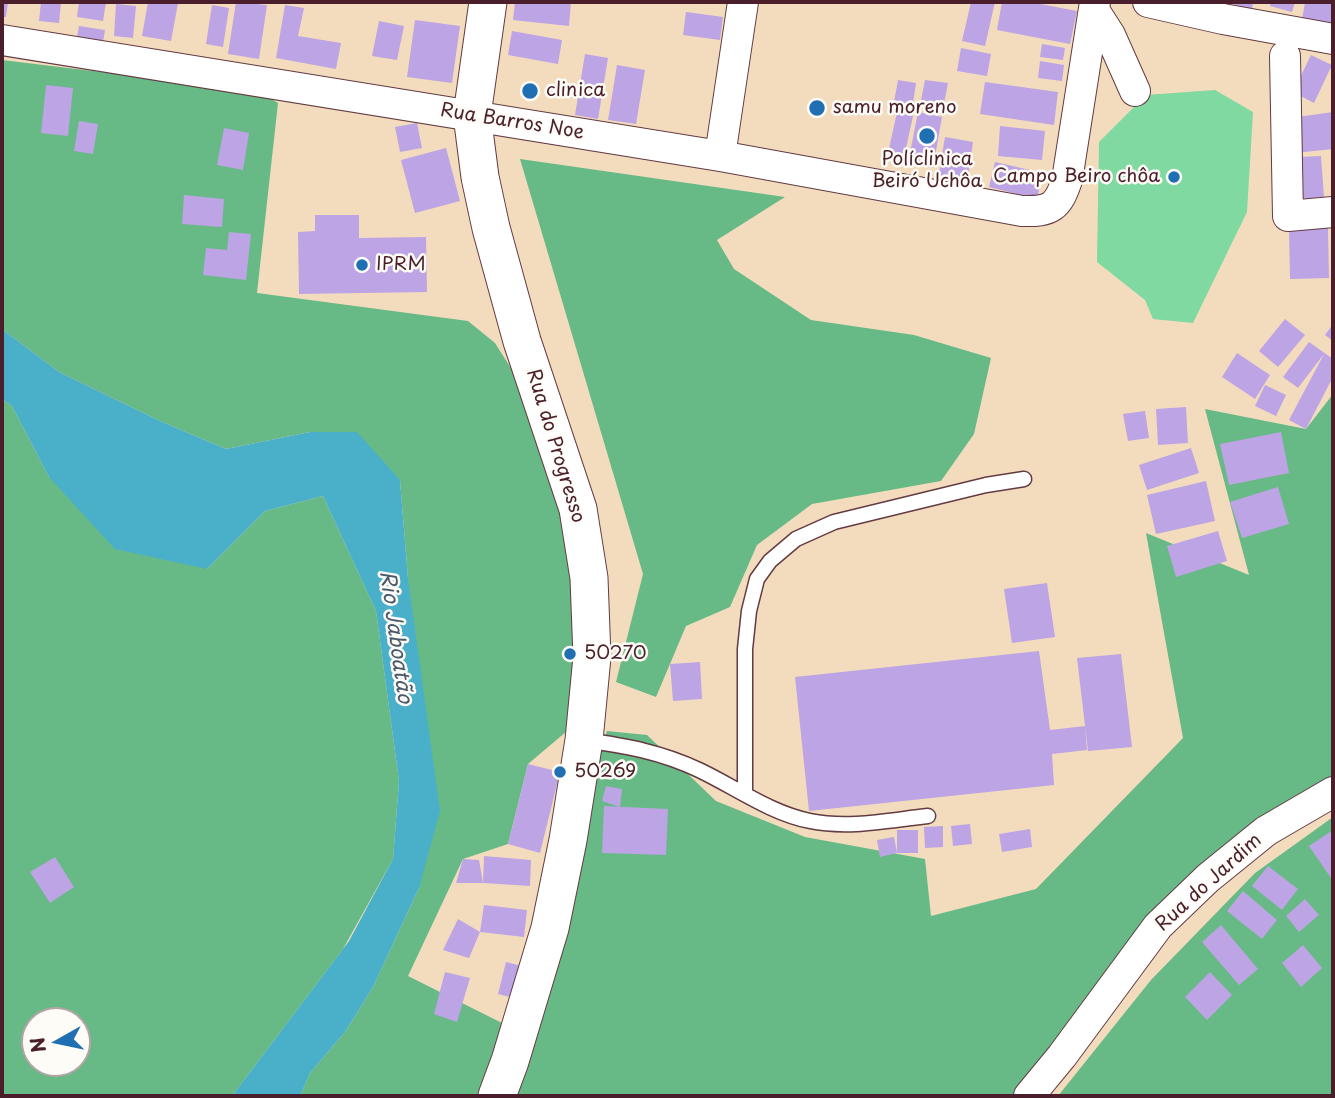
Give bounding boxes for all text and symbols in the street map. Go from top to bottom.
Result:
place label: clinica [546,80,605,102]
marker: clinica [520,81,540,101]
place label: samu moreno [833,97,956,119]
marker: samu moreno [807,98,827,118]
street label: Rua Barros Noe [439,99,585,145]
marker: Políclinica Beiró Uchôa [917,126,937,146]
place label: Políclinica Beiró Uchôa [872,149,982,193]
place label: Campo Beiro chôa [993,166,1160,188]
marker: Campo Beiro chôa [1166,169,1182,185]
place label: IPRM [376,254,426,276]
marker: IPRM [354,257,370,273]
street label: Rua do Progresso [521,366,589,526]
water label: Rio Jaboatão [373,569,417,705]
place label: 50270 [584,643,647,665]
marker: 50270 [562,646,578,662]
place label: 50269 [574,761,636,783]
marker: 50269 [552,764,568,780]
street label: Rua do Jardim [1151,829,1267,937]
north arrow [21,1007,91,1077]
text: N [22,1035,52,1055]

